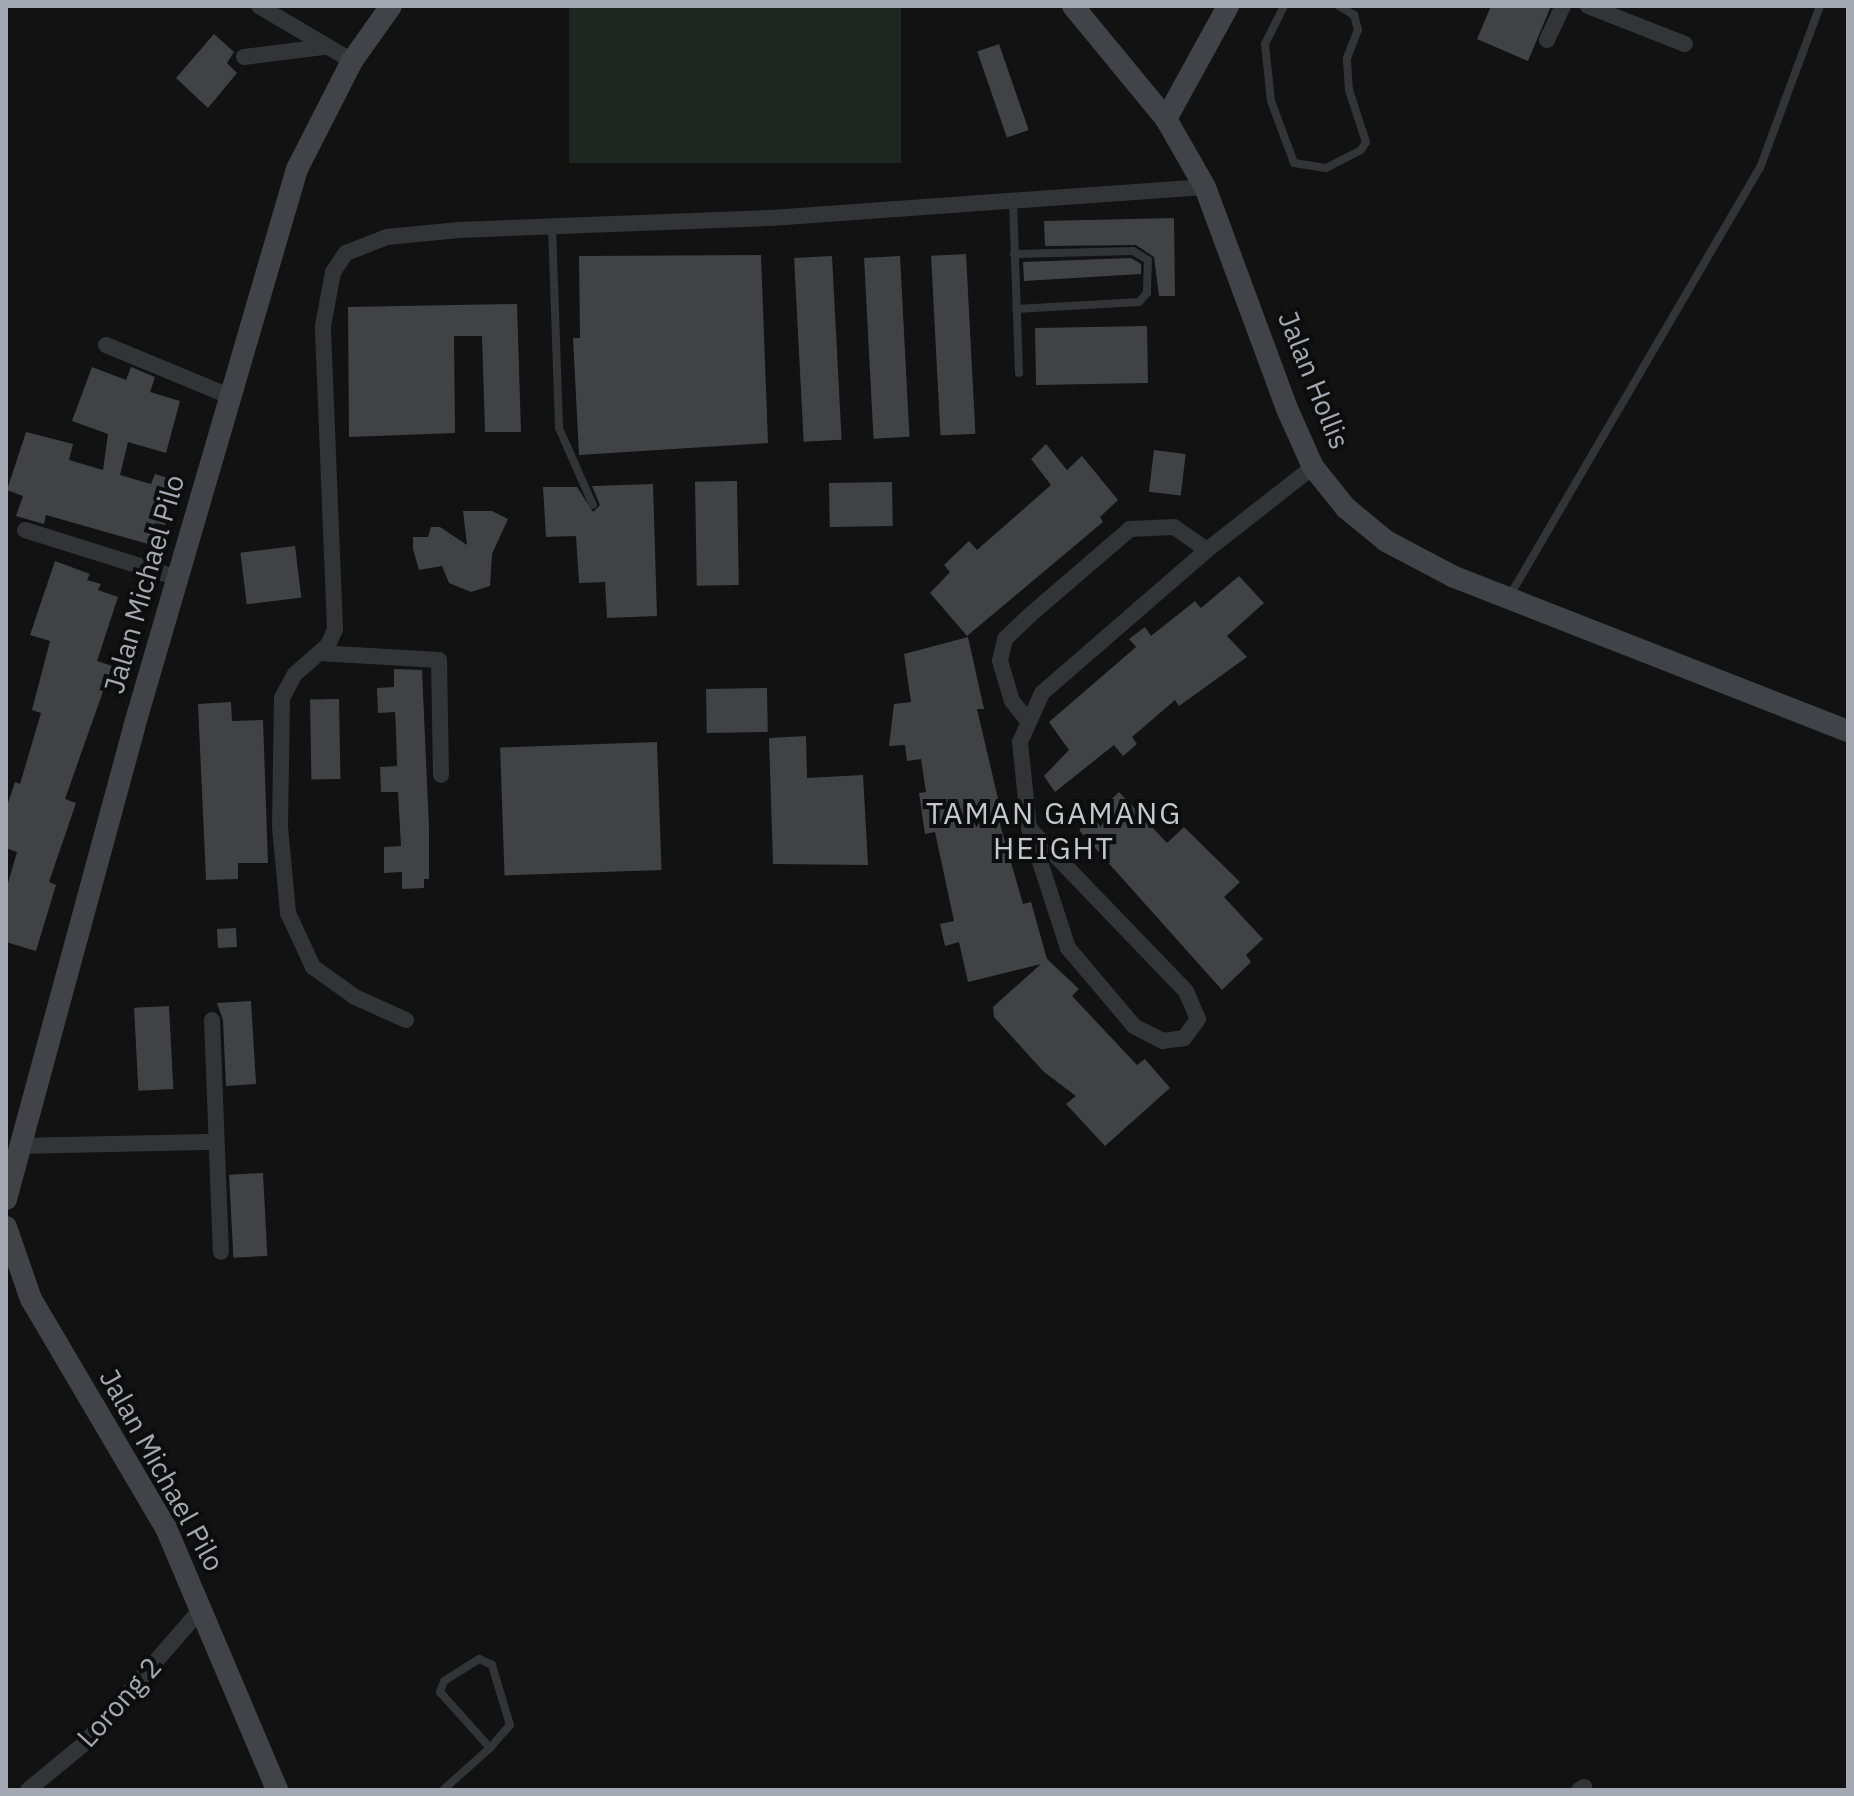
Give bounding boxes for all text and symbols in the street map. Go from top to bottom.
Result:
street label: Jalan Hollis [1271,306,1357,454]
street label: Jalan Michael Pilo [97,471,191,697]
district label: TAMAN GAMANG HEIGHT [926,795,1182,866]
street label: Jalan Michael Pilo [93,1363,231,1577]
street label: Lorong 2 [70,1650,168,1754]

